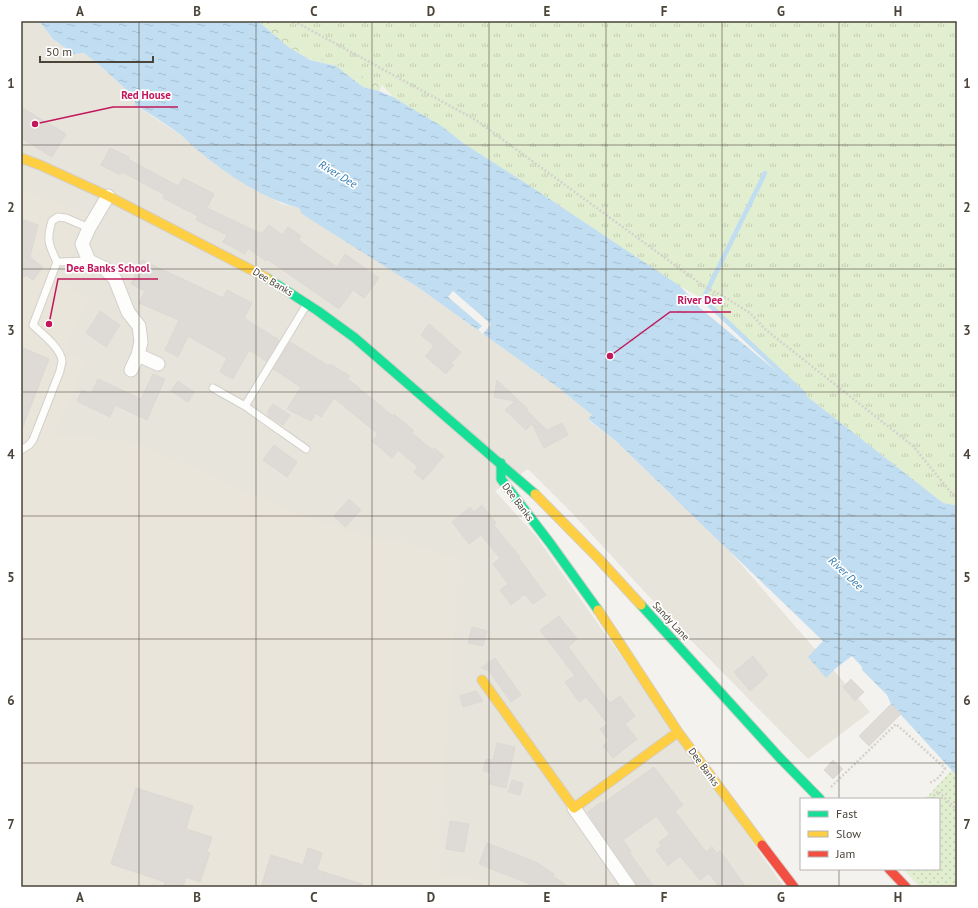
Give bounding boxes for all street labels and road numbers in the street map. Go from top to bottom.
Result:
street label: Dee Banks [251,265,295,299]
street label: Dee Banks [499,480,537,524]
street label: Sandy Lane [650,599,692,643]
street label: Dee Banks [686,745,722,789]

